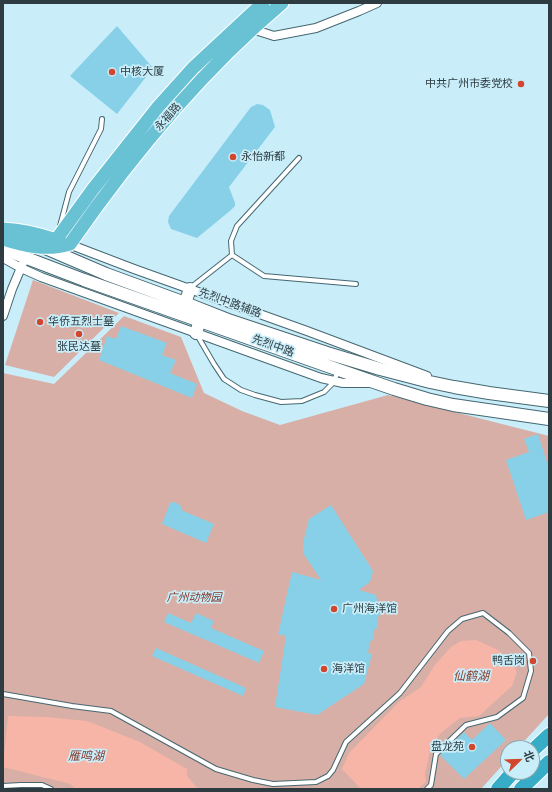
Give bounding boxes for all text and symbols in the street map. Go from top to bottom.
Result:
place label: 中核大厦 [120,65,164,79]
marker: 中核大厦 [107,67,117,77]
place label: 中共广州市委党校 [425,77,513,91]
marker: 中共广州市委党校 [516,79,526,89]
street label: 永福路 [152,100,184,134]
place label: 永怡新都 [241,150,285,164]
marker: 永怡新都 [228,152,238,162]
street label: 先烈中路辅路 [197,286,263,320]
place label: 华侨五烈士墓 [48,315,114,329]
marker: 华侨五烈士墓 [35,317,45,327]
marker: 张民达墓 [74,329,84,339]
street label: 先烈中路 [250,332,296,360]
place label: 张民达墓 [57,340,101,354]
park label: 广州动物园 [167,591,221,605]
place label: 广州海洋馆 [342,602,397,616]
marker: 广州海洋馆 [329,604,339,614]
place label: 鸭舌岗 [492,654,525,668]
marker: 鸭舌岗 [528,656,538,666]
place label: 海洋馆 [332,662,365,676]
marker: 海洋馆 [319,664,329,674]
water label: 仙鹤湖 [453,669,489,683]
place label: 盘龙苑 [431,740,464,754]
north arrow [500,740,540,780]
marker: 盘龙苑 [467,742,477,752]
text: 北 [521,748,540,764]
water label: 雁鸣湖 [68,749,104,763]

